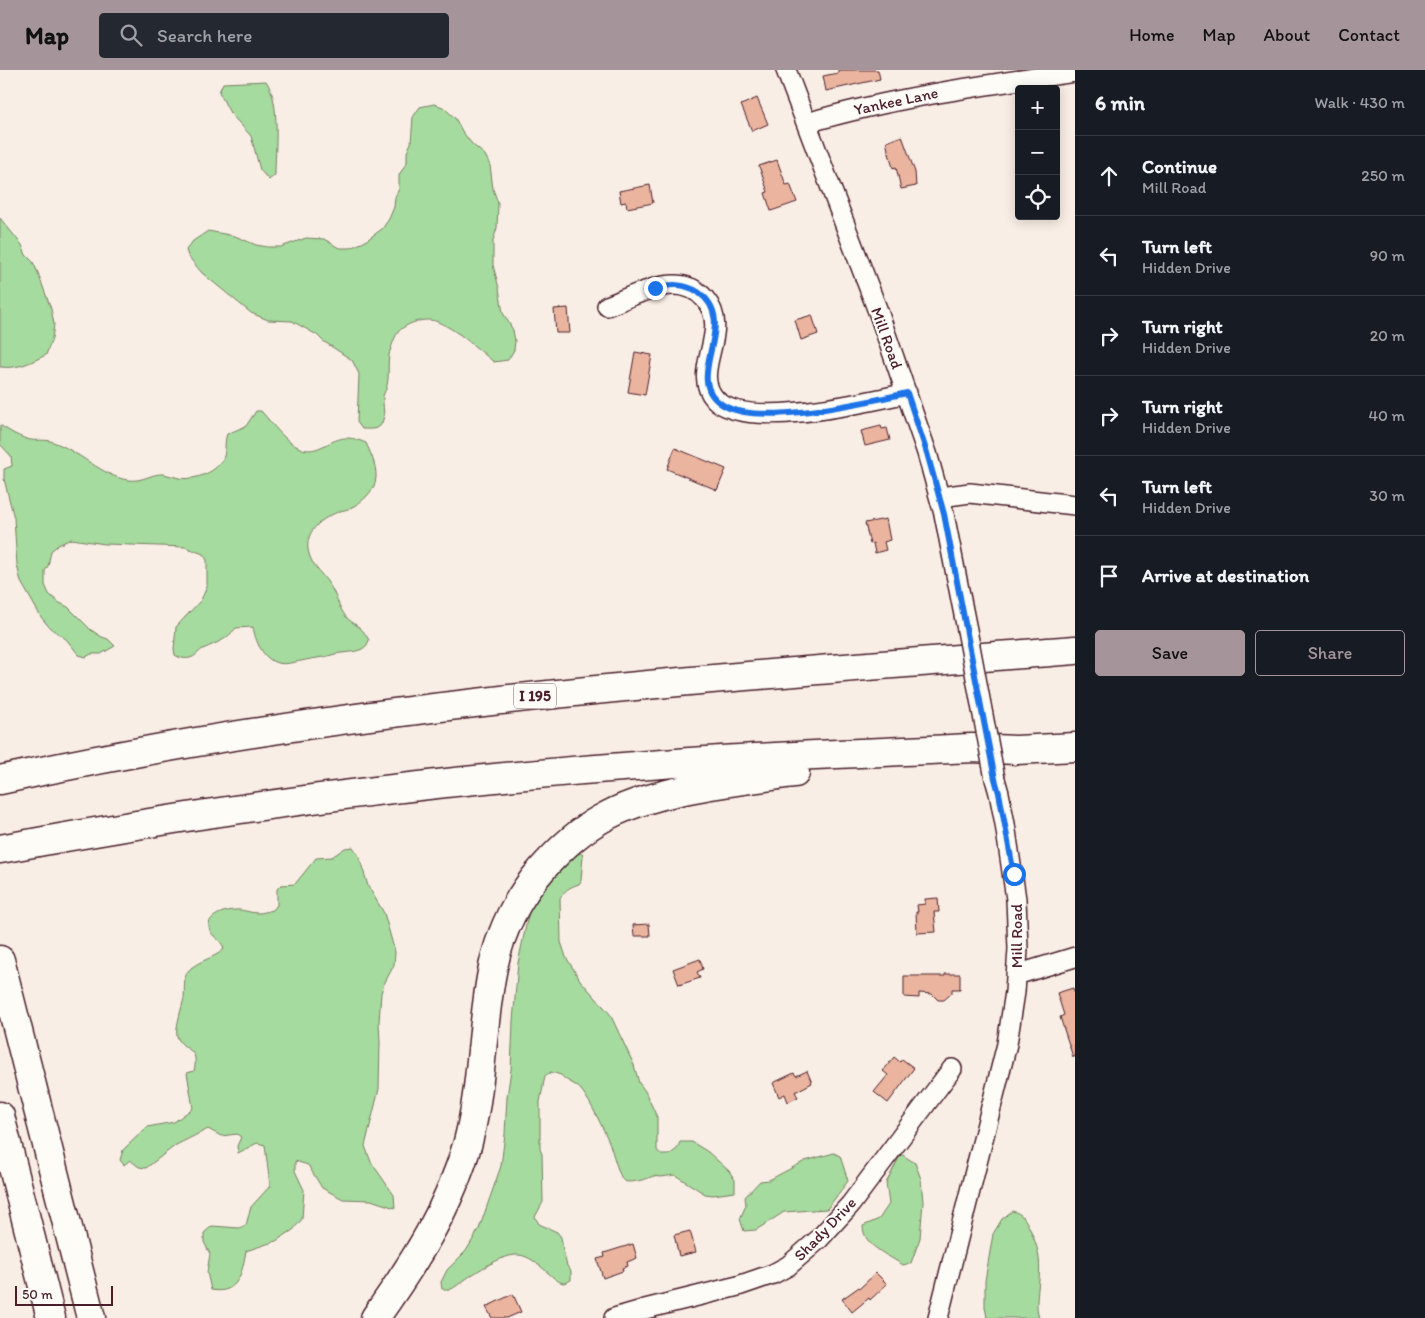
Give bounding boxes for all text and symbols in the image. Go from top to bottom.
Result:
search box [99,13,449,58]
text: Map [25,21,69,50]
icon: search [117,21,145,49]
text: Search here [157,24,252,47]
text: Home [1129,24,1175,46]
text: Map [1203,24,1236,46]
text: About [1264,24,1310,46]
text: Contact [1338,24,1400,46]
street label: Yankee Lane [852,83,940,119]
map controls [1015,85,1060,220]
button: + [1015,85,1060,130]
text: 6 min [1095,90,1145,115]
text: Walk · 430 m [1315,93,1405,112]
button: − [1015,130,1060,175]
text: Continue [1142,155,1217,178]
icon: ahead [1095,162,1123,190]
text: 250 m [1361,166,1405,185]
button: locate [1015,175,1060,220]
text: Mill Road [1142,178,1206,197]
text: Turn left [1142,235,1212,258]
icon: left [1095,242,1123,270]
text: 90 m [1370,246,1405,265]
text: Hidden Drive [1142,258,1231,277]
route end [644,277,667,300]
street label: Mill Road [867,304,907,372]
text: Turn right [1142,315,1223,338]
icon: right [1095,322,1123,350]
text: 20 m [1370,326,1405,345]
text: Hidden Drive [1142,338,1231,357]
text: Turn right [1142,395,1223,418]
icon: right [1095,402,1123,430]
text: 40 m [1368,406,1405,425]
text: Hidden Drive [1142,418,1231,437]
text: Turn left [1142,475,1212,498]
icon: left [1095,482,1123,510]
text: 30 m [1369,486,1405,505]
text: Hidden Drive [1142,498,1231,517]
icon: arrive [1095,562,1123,590]
text: Arrive at destination [1142,564,1309,587]
button: Save [1095,630,1245,676]
button: Share [1255,630,1405,676]
road number: I 195 [514,684,556,708]
route start [1003,863,1026,886]
street label: Mill Road [1007,904,1026,968]
street label: Shady Drive [790,1193,860,1265]
scale bar [15,1283,112,1306]
text: 50 m [22,1286,53,1303]

